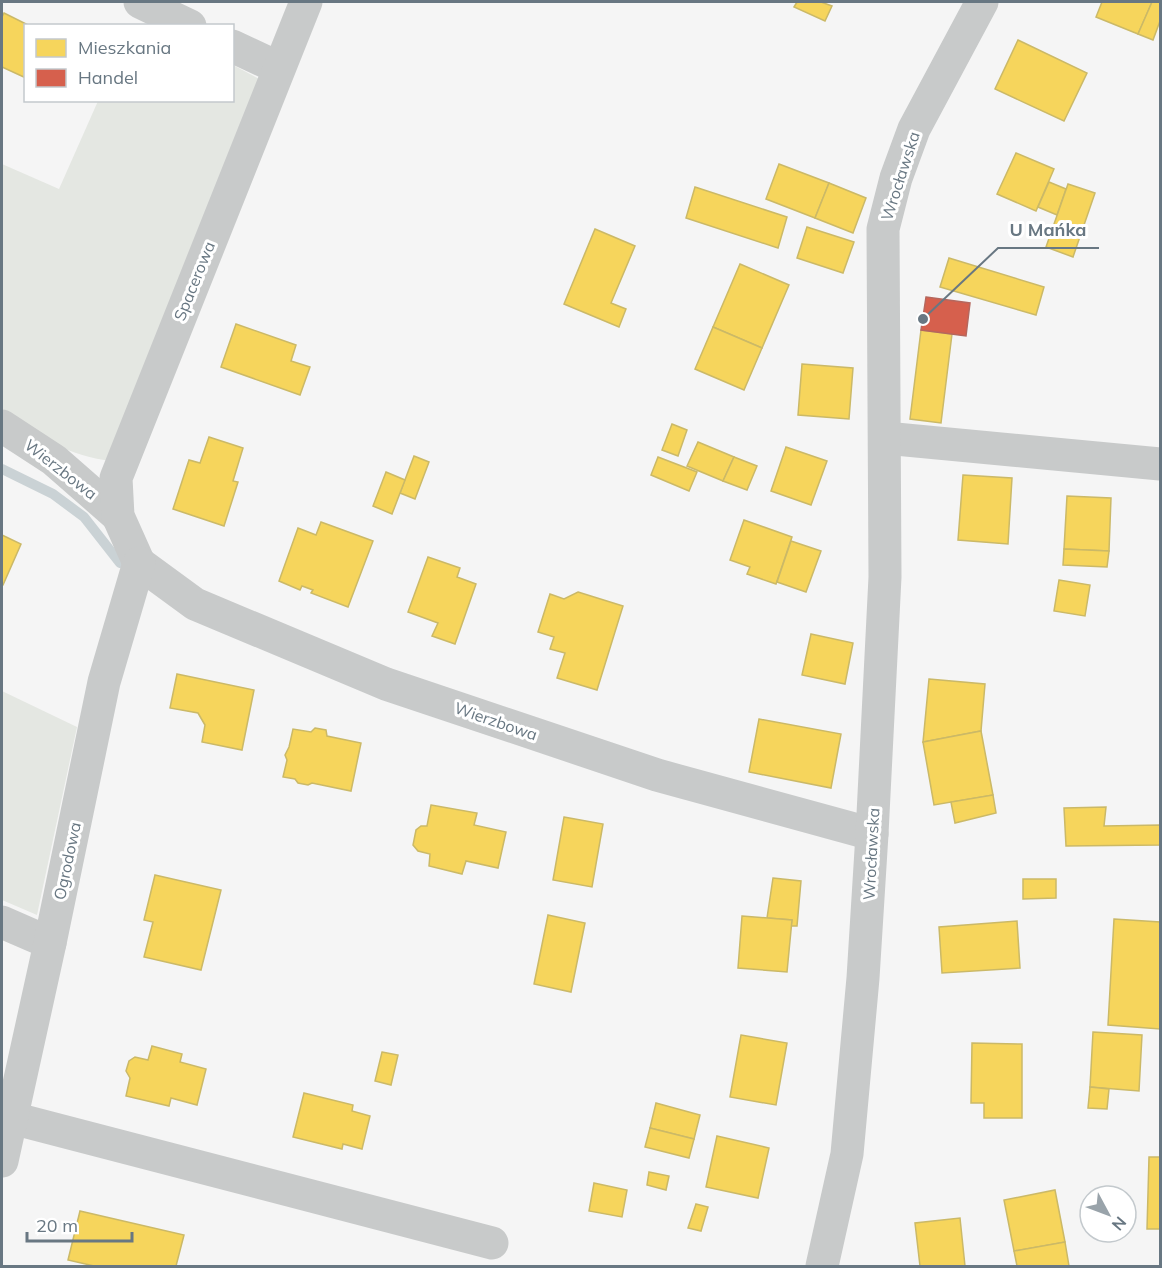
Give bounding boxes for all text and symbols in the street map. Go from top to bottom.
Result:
legend [24,24,234,102]
text: Mieszkania [78,36,171,59]
text: Handel [78,66,138,89]
street label: Wrocławska [876,129,924,223]
callout: U Mańka [998,212,1099,248]
text: U Mańka [1010,218,1086,241]
street label: Spacerowa [169,238,219,324]
street label: Wierzbowa [21,435,101,503]
street label: Wierzbowa [452,697,540,745]
street label: Wrocławska [859,807,883,901]
street label: Ogrodowa [49,820,85,902]
north arrow [1078,1184,1138,1244]
scale bar [27,1205,132,1243]
text: N [1108,1213,1131,1235]
text: 20 m [36,1214,78,1237]

